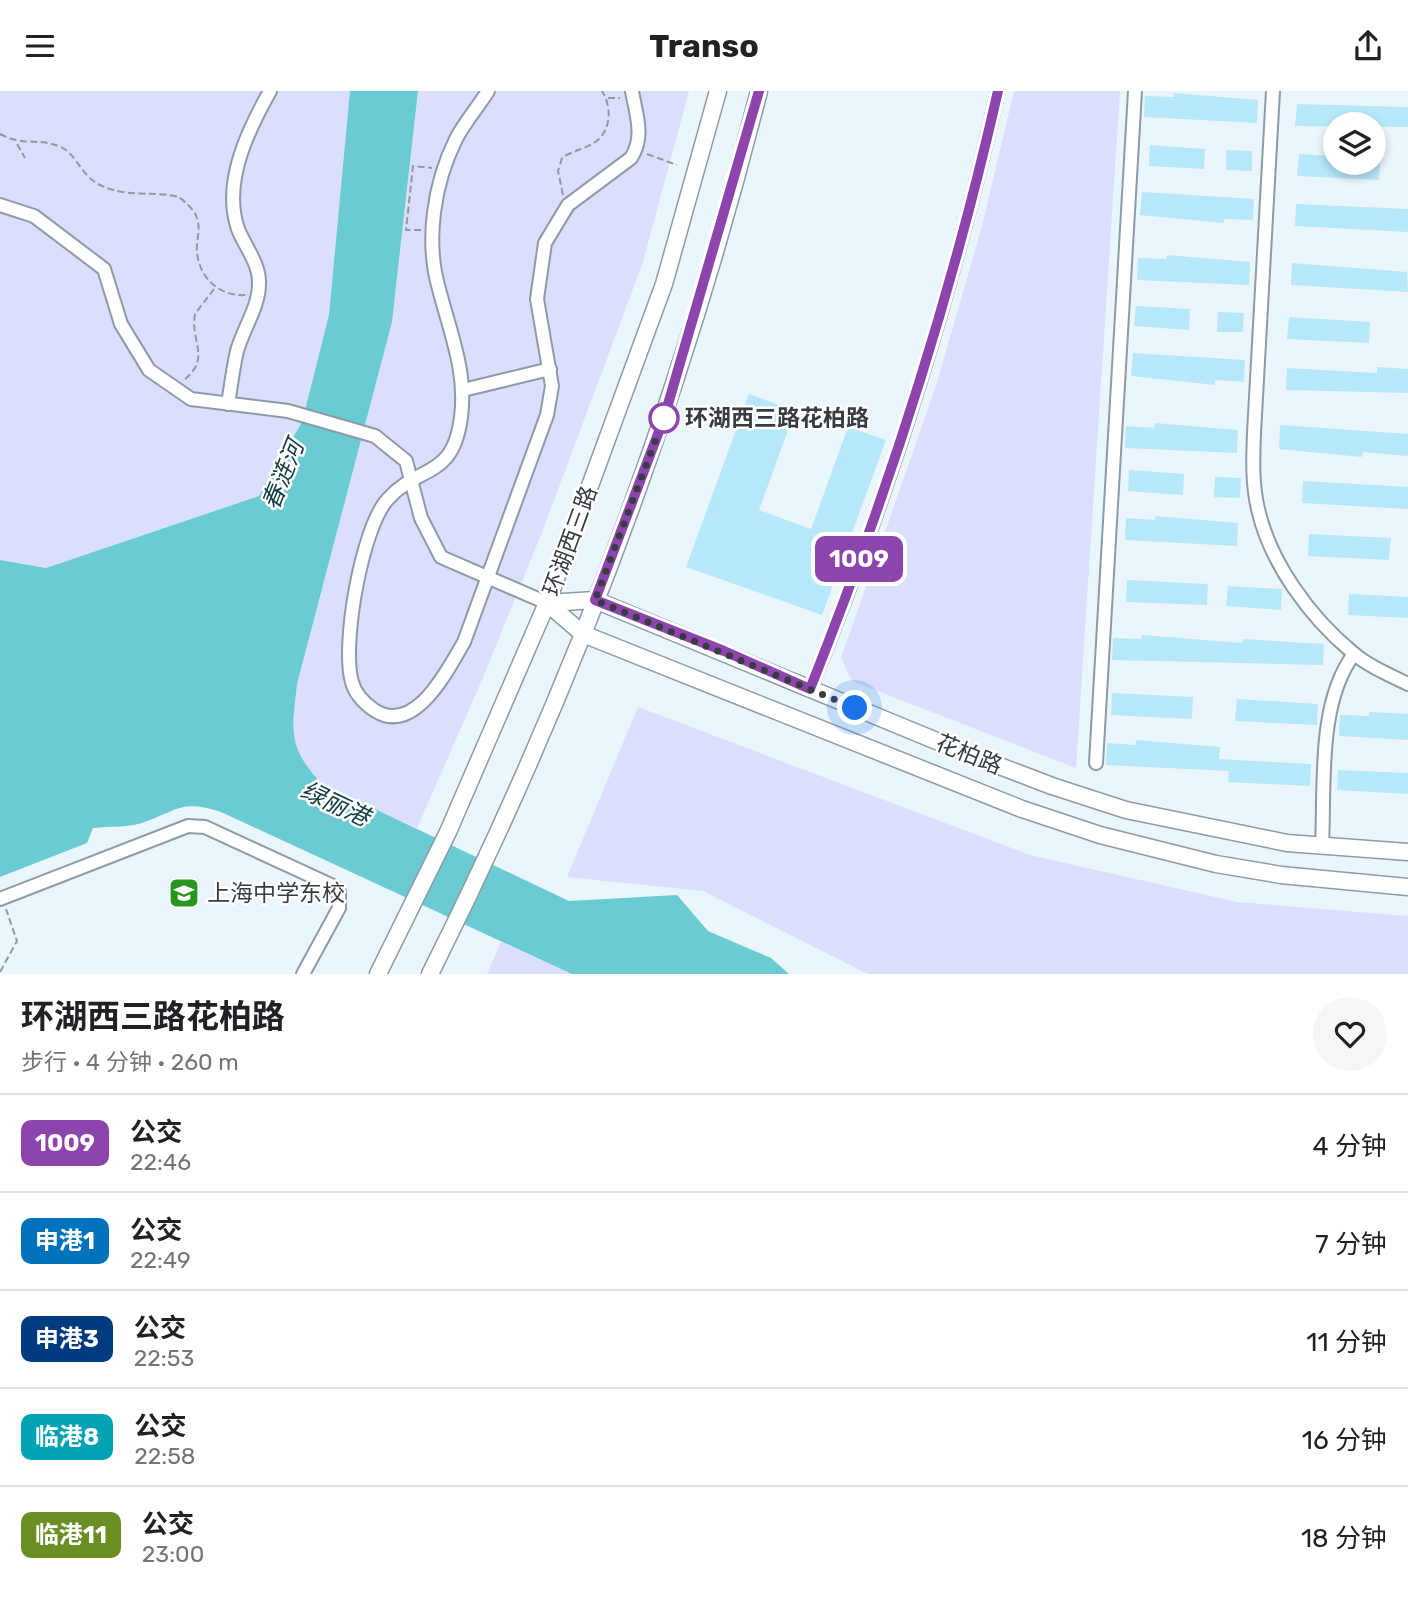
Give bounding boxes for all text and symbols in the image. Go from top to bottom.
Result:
icon: menu [21,27,59,65]
text: Transo [649,27,759,65]
icon: share [1349,27,1387,65]
map controls [1323,112,1386,175]
button: layers [1323,112,1386,175]
marker: 环湖西三路花柏路 [649,403,679,433]
place label: 环湖西三路花柏路 [685,404,869,432]
water label: 春涟河 [257,433,311,514]
street label: 环湖西三路 [537,482,603,600]
line badge: 1009 [810,536,908,582]
text: 1009 [829,545,889,573]
your location [837,690,872,725]
street label: 花柏路 [932,728,1006,780]
water label: 绿丽港 [296,776,376,833]
school or university icon: 上海中学东校 [167,876,201,910]
place label: 上海中学东校 [207,879,345,907]
text: 环湖西三路花柏路 [21,997,285,1036]
button: heart [1313,997,1387,1071]
text: 步行 · 4 分钟 · 260 m [21,1048,239,1076]
text: 公交 [130,1117,182,1148]
text: 1009 [35,1129,95,1157]
text: 4 分钟 [1312,1131,1387,1162]
text: 22:46 [130,1148,191,1176]
text: 公交 [130,1215,182,1246]
text: 申港1 [35,1227,95,1255]
text: 7 分钟 [1315,1229,1387,1260]
text: 22:49 [130,1246,191,1274]
text: 公交 [134,1313,186,1344]
text: 申港3 [35,1325,99,1353]
text: 11 分钟 [1306,1327,1387,1358]
text: 22:53 [134,1344,194,1372]
text: 公交 [134,1411,186,1442]
text: 临港8 [35,1423,99,1451]
text: 16 分钟 [1302,1425,1387,1456]
text: 22:58 [134,1442,195,1470]
text: 公交 [142,1509,194,1540]
text: 临港11 [35,1521,107,1549]
text: 18 分钟 [1301,1523,1387,1554]
text: 23:00 [142,1540,204,1568]

